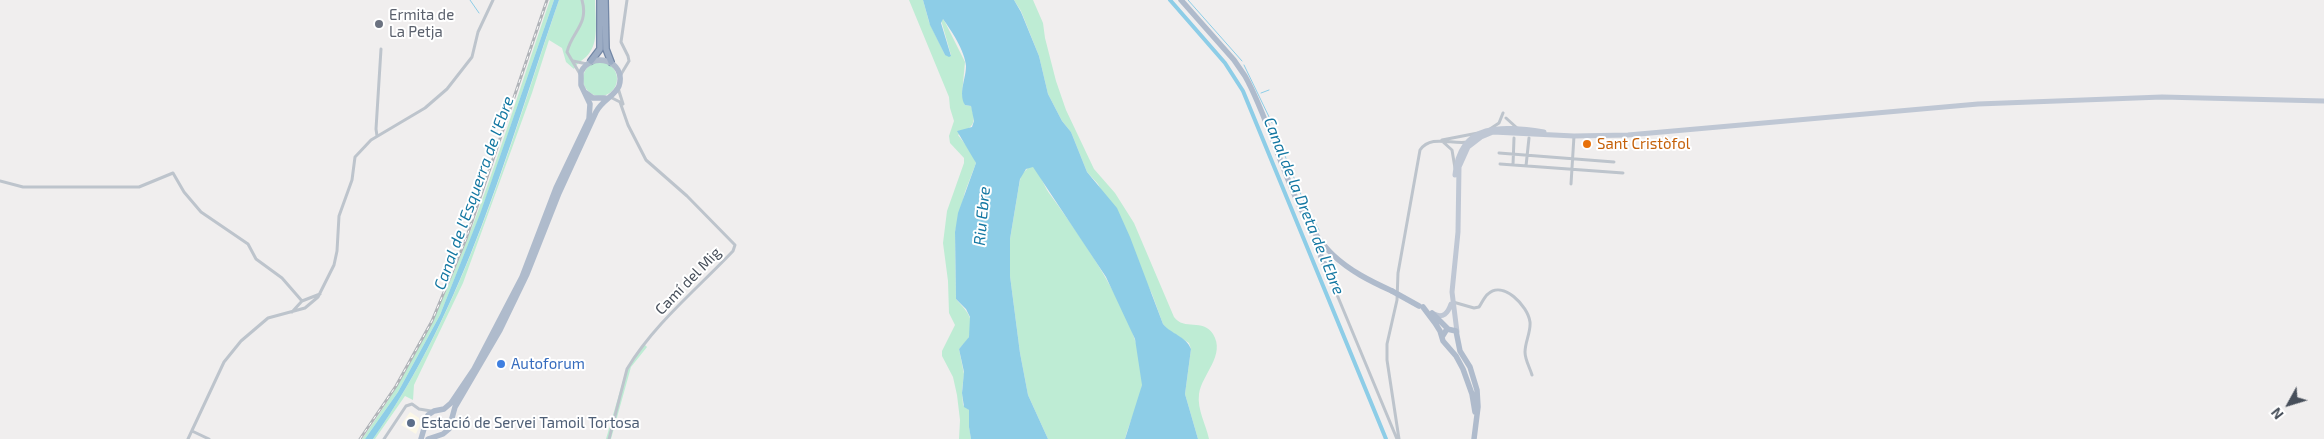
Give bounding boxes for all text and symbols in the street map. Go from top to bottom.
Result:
place label: Ermita de La Petja [389,6,454,41]
marker: Ermita de La Petja [373,18,385,30]
water label: Canal de l'Esquerra de l'Ebre [430,93,518,293]
water label: Canal de la Dreta de l'Ebre [1260,114,1348,298]
place label: Sant Cristòfol [1597,135,1690,153]
marker: Sant Cristòfol [1581,138,1593,150]
water label: Riu Ebre [970,186,994,246]
street label: Camí del Mig [651,244,725,318]
place label: Autoforum [511,355,585,373]
marker: Autoforum [495,358,507,370]
north arrow [2264,379,2314,429]
text: N [2267,404,2287,423]
place label: Estació de Servei Tamoil Tortosa [421,414,640,432]
marker: Estació de Servei Tamoil Tortosa [405,417,417,429]

